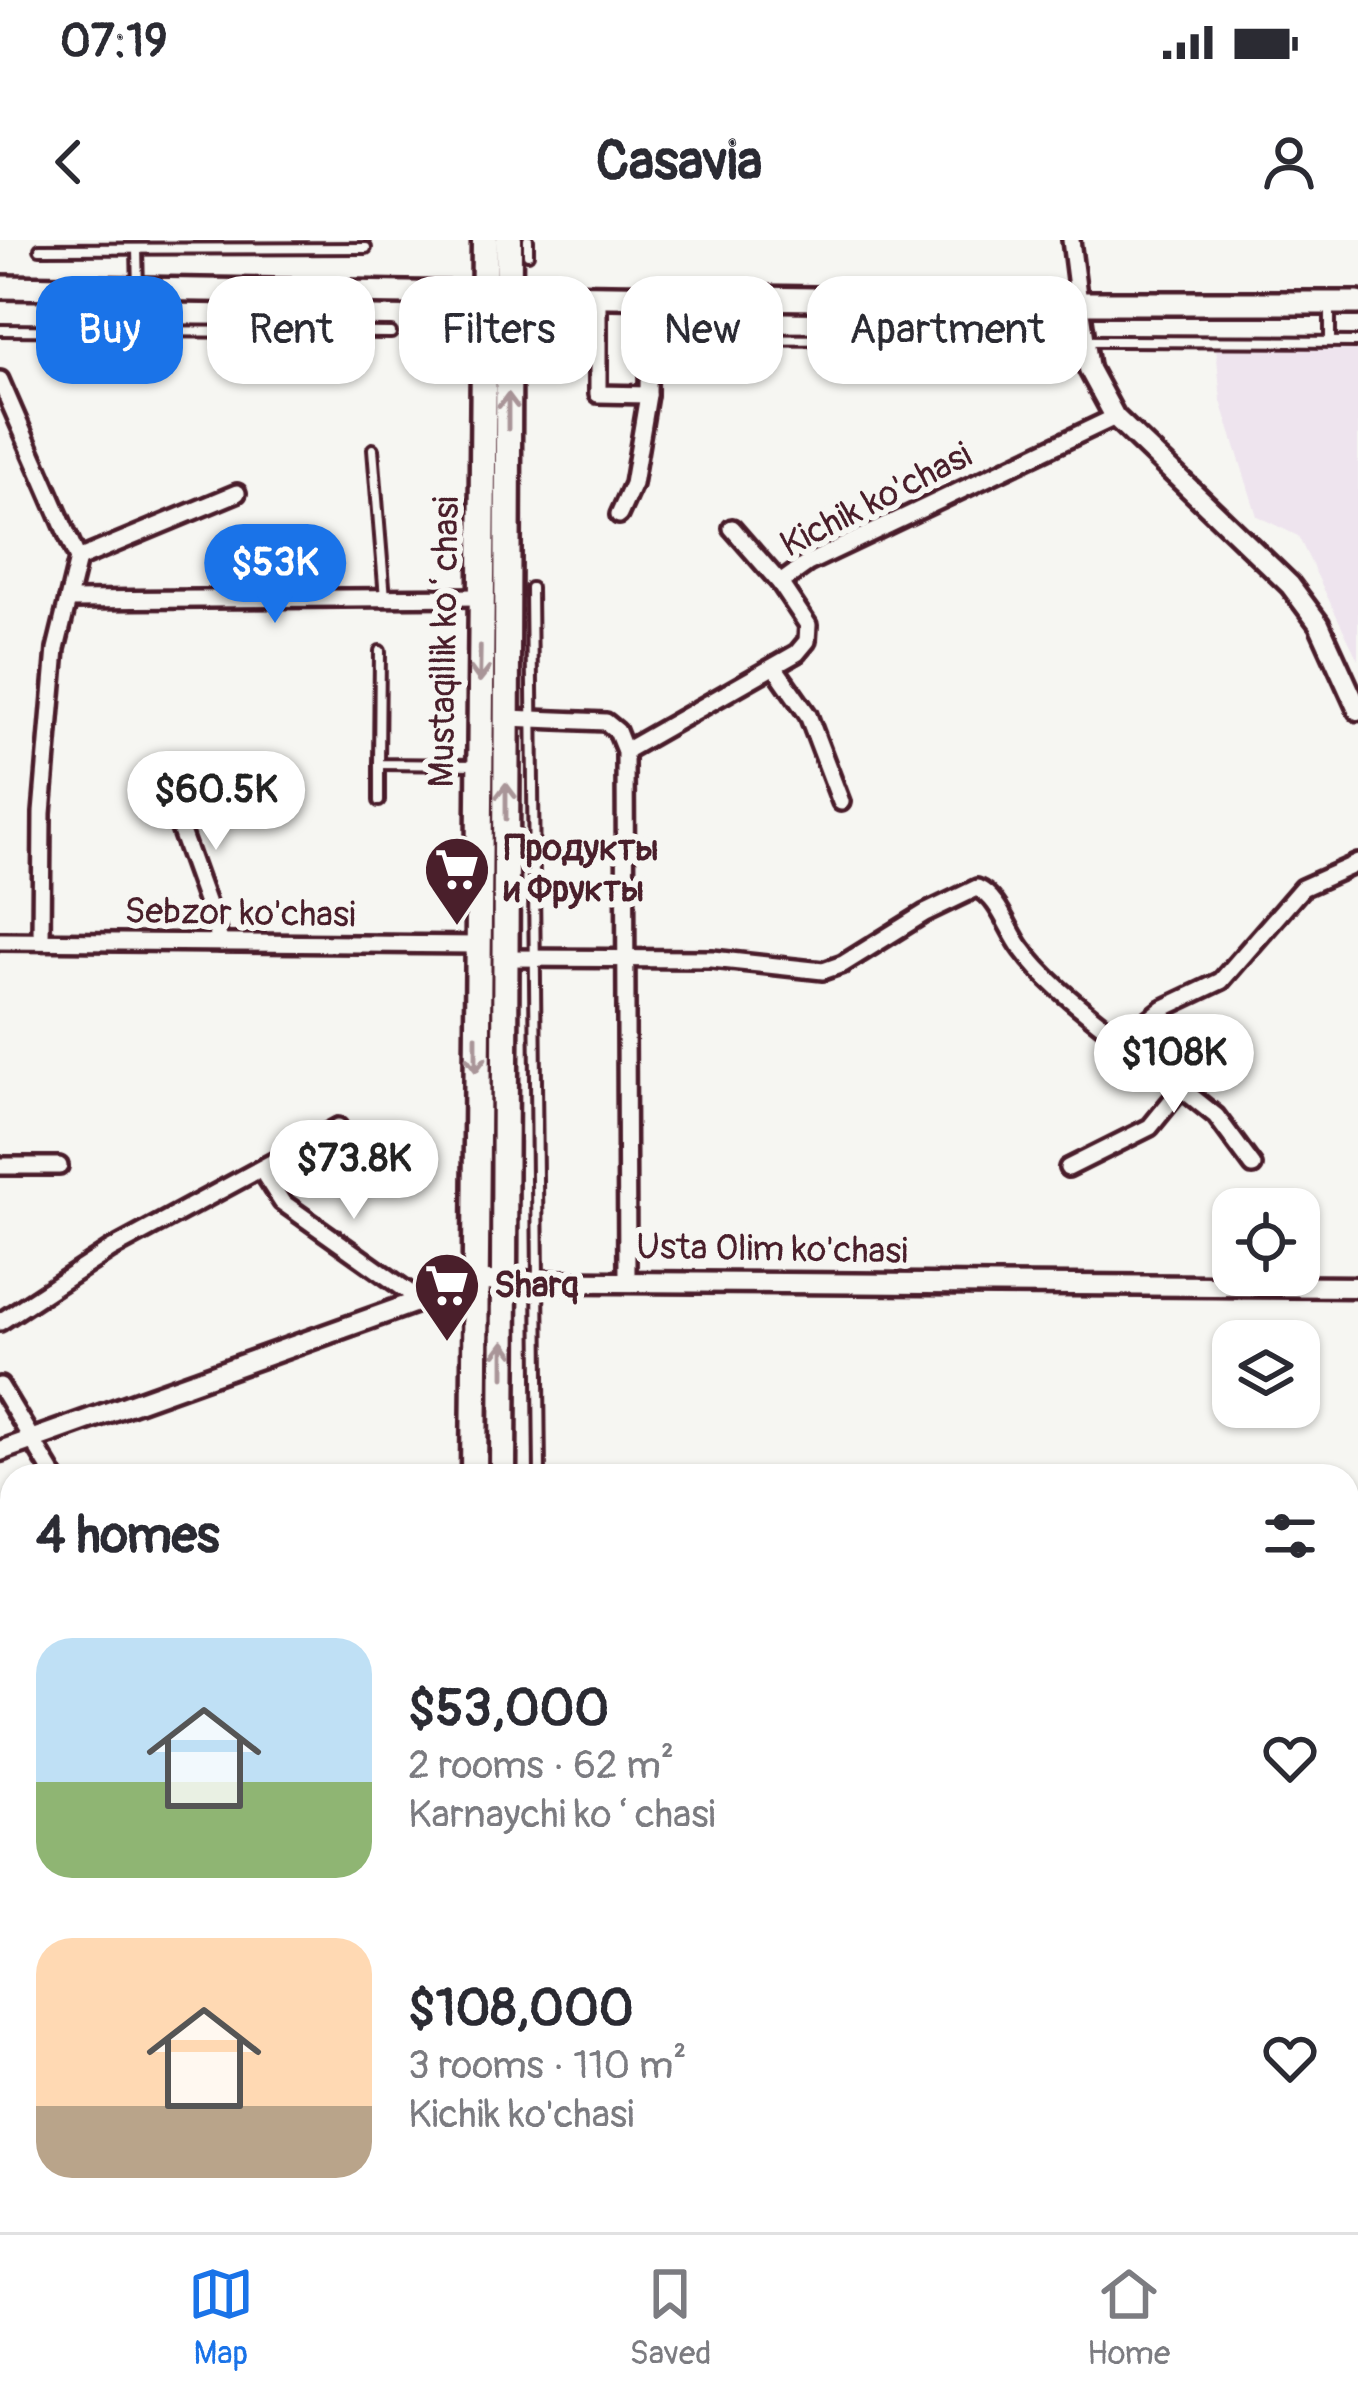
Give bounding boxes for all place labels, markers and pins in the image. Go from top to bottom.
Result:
pin: $53K [204,524,346,626]
pin: $60.5K [118,751,314,853]
place label: Продукты и Фрукты [503,826,659,912]
supermarket icon: Продукты и Фрукты [422,834,492,928]
pin: $108K [1090,1014,1258,1116]
pin: $73.8K [256,1120,452,1222]
supermarket icon: Sharq [412,1250,482,1344]
place label: Sharq [494,1263,578,1308]

